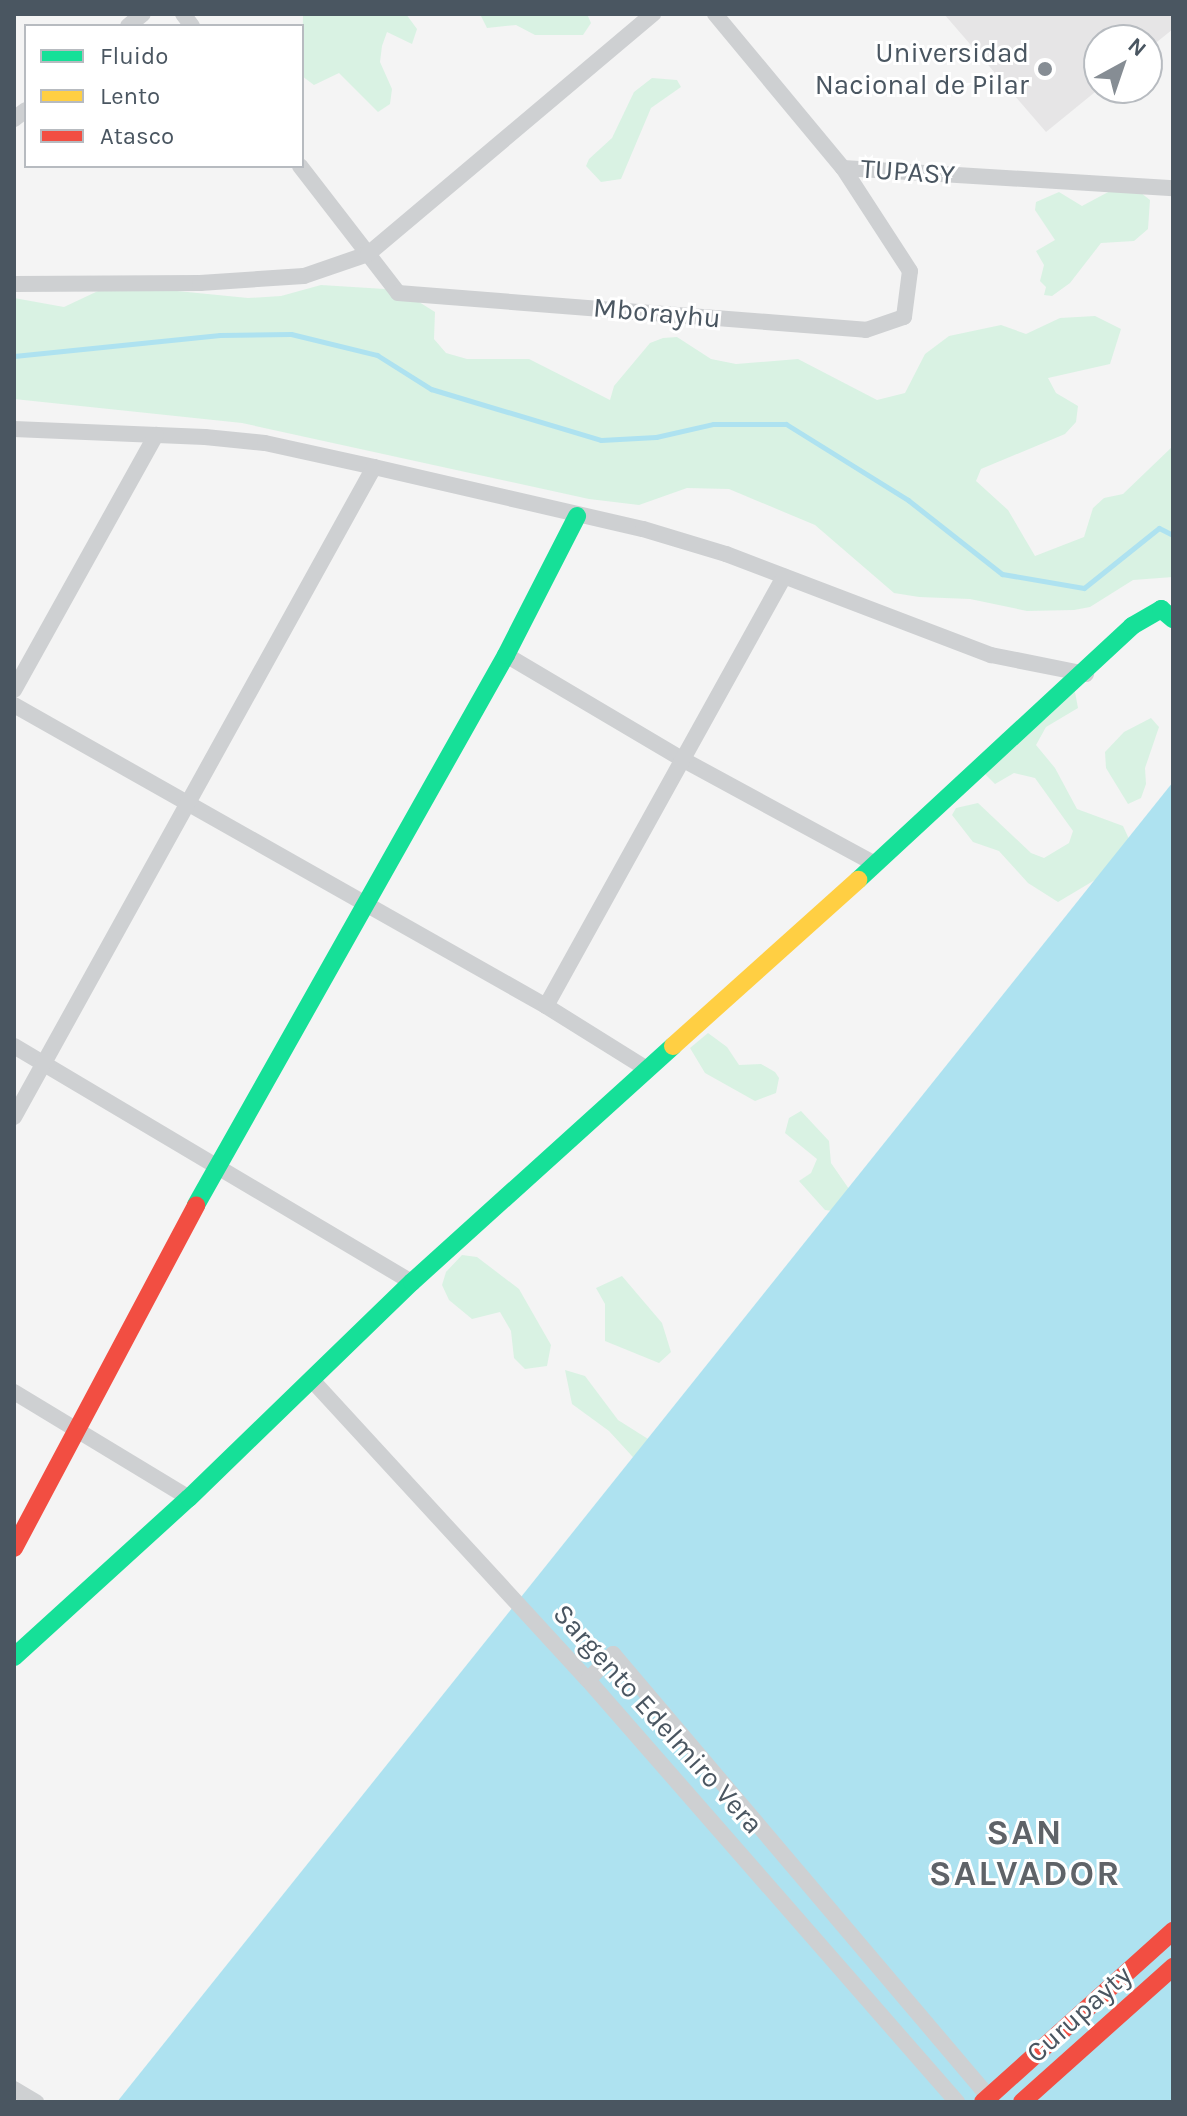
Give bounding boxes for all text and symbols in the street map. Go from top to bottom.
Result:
legend [24,24,304,168]
north arrow [1083,24,1163,104]
text: N [1123,32,1152,62]
place label: Universidad Nacional de Pilar [815,36,1029,102]
text: Fluido [100,42,168,70]
marker: Universidad Nacional de Pilar [1036,60,1054,78]
text: Lento [100,82,160,110]
text: Atasco [100,122,174,150]
street label: TUPASY [860,152,956,192]
street label: Mborayhu [592,291,722,335]
street label: Sargento Edelmiro Vera [546,1597,770,1841]
district label: SAN SALVADOR [929,1810,1121,1895]
street label: Curupayty [1020,1958,1138,2070]

